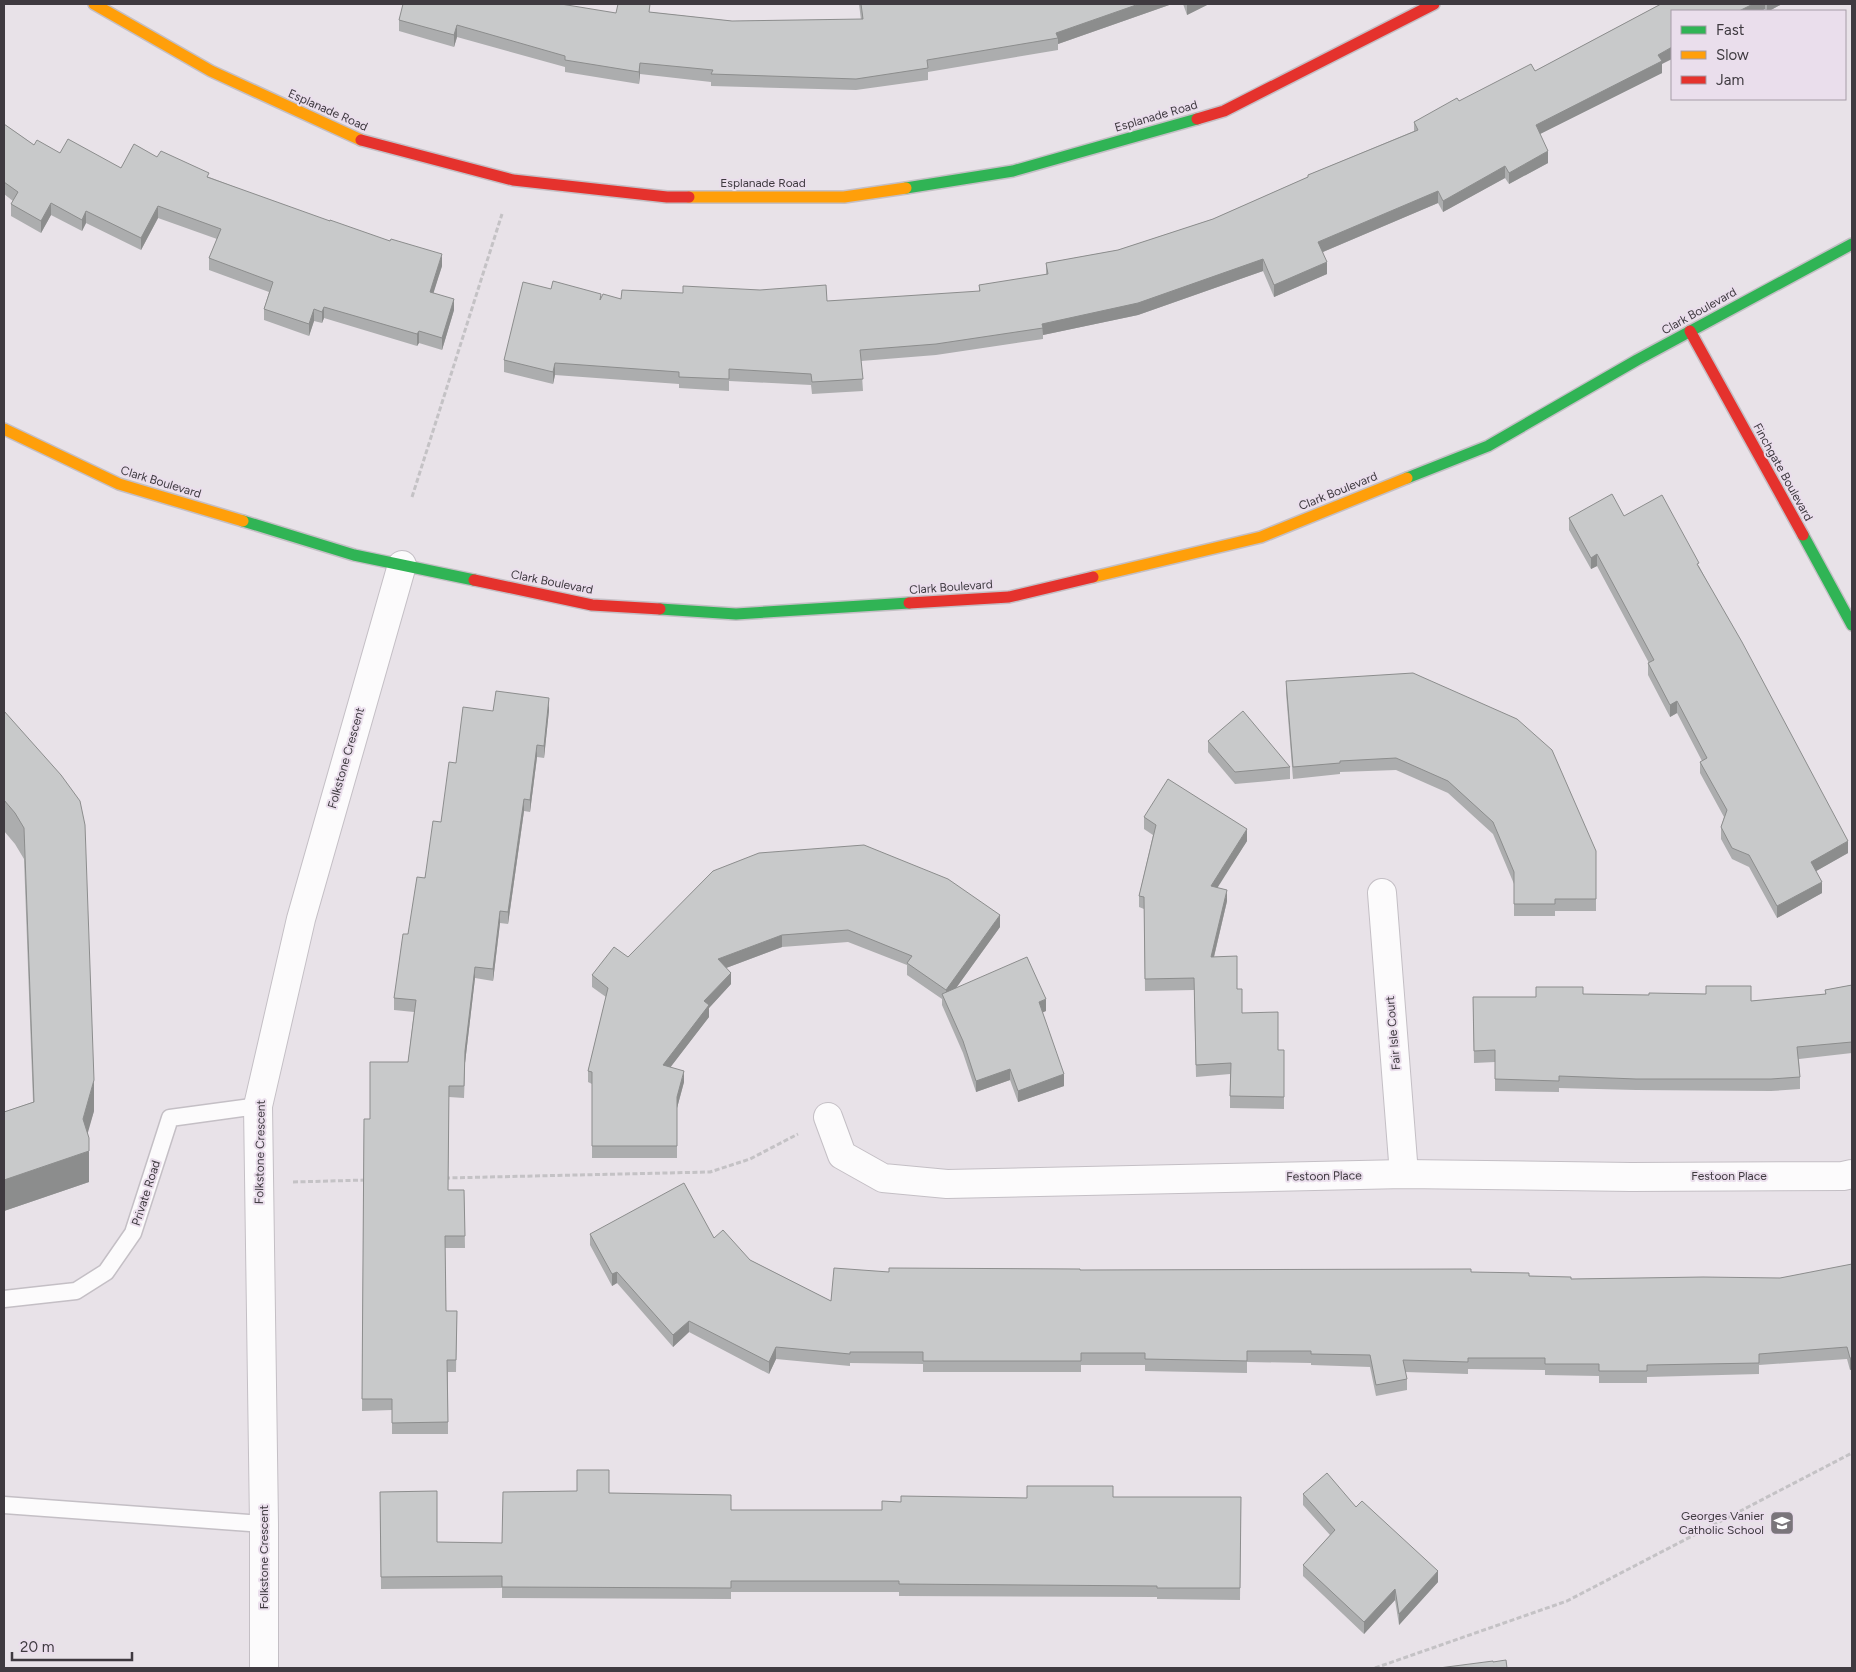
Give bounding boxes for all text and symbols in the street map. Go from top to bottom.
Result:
legend [1671,10,1846,100]
text: Fast [1716,21,1745,39]
text: Slow [1716,46,1749,64]
text: Jam [1716,71,1744,89]
street label: Esplanade Road [286,86,370,134]
street label: Esplanade Road [1113,97,1199,135]
street label: Esplanade Road [720,176,806,190]
street label: Clark Boulevard [1659,285,1739,337]
street label: Finchgate Boulevard [1750,421,1816,523]
street label: Clark Boulevard [119,463,203,501]
street label: Clark Boulevard [1297,469,1379,513]
street label: Clark Boulevard [510,567,594,597]
street label: Clark Boulevard [909,577,993,597]
street label: Folkstone Crescent [325,706,367,810]
street label: Fair Isle Court [1383,995,1403,1071]
street label: Folkstone Crescent [252,1099,268,1204]
street label: Private Road [129,1159,163,1227]
street label: Festoon Place [1286,1168,1362,1184]
street label: Festoon Place [1691,1169,1767,1183]
street label: Folkstone Crescent [257,1504,271,1609]
place label: Georges Vanier Catholic School [1679,1509,1764,1537]
school or university icon: Georges Vanier Catholic School [1769,1510,1795,1536]
scale bar [12,1630,132,1662]
text: 20 m [20,1638,54,1656]

